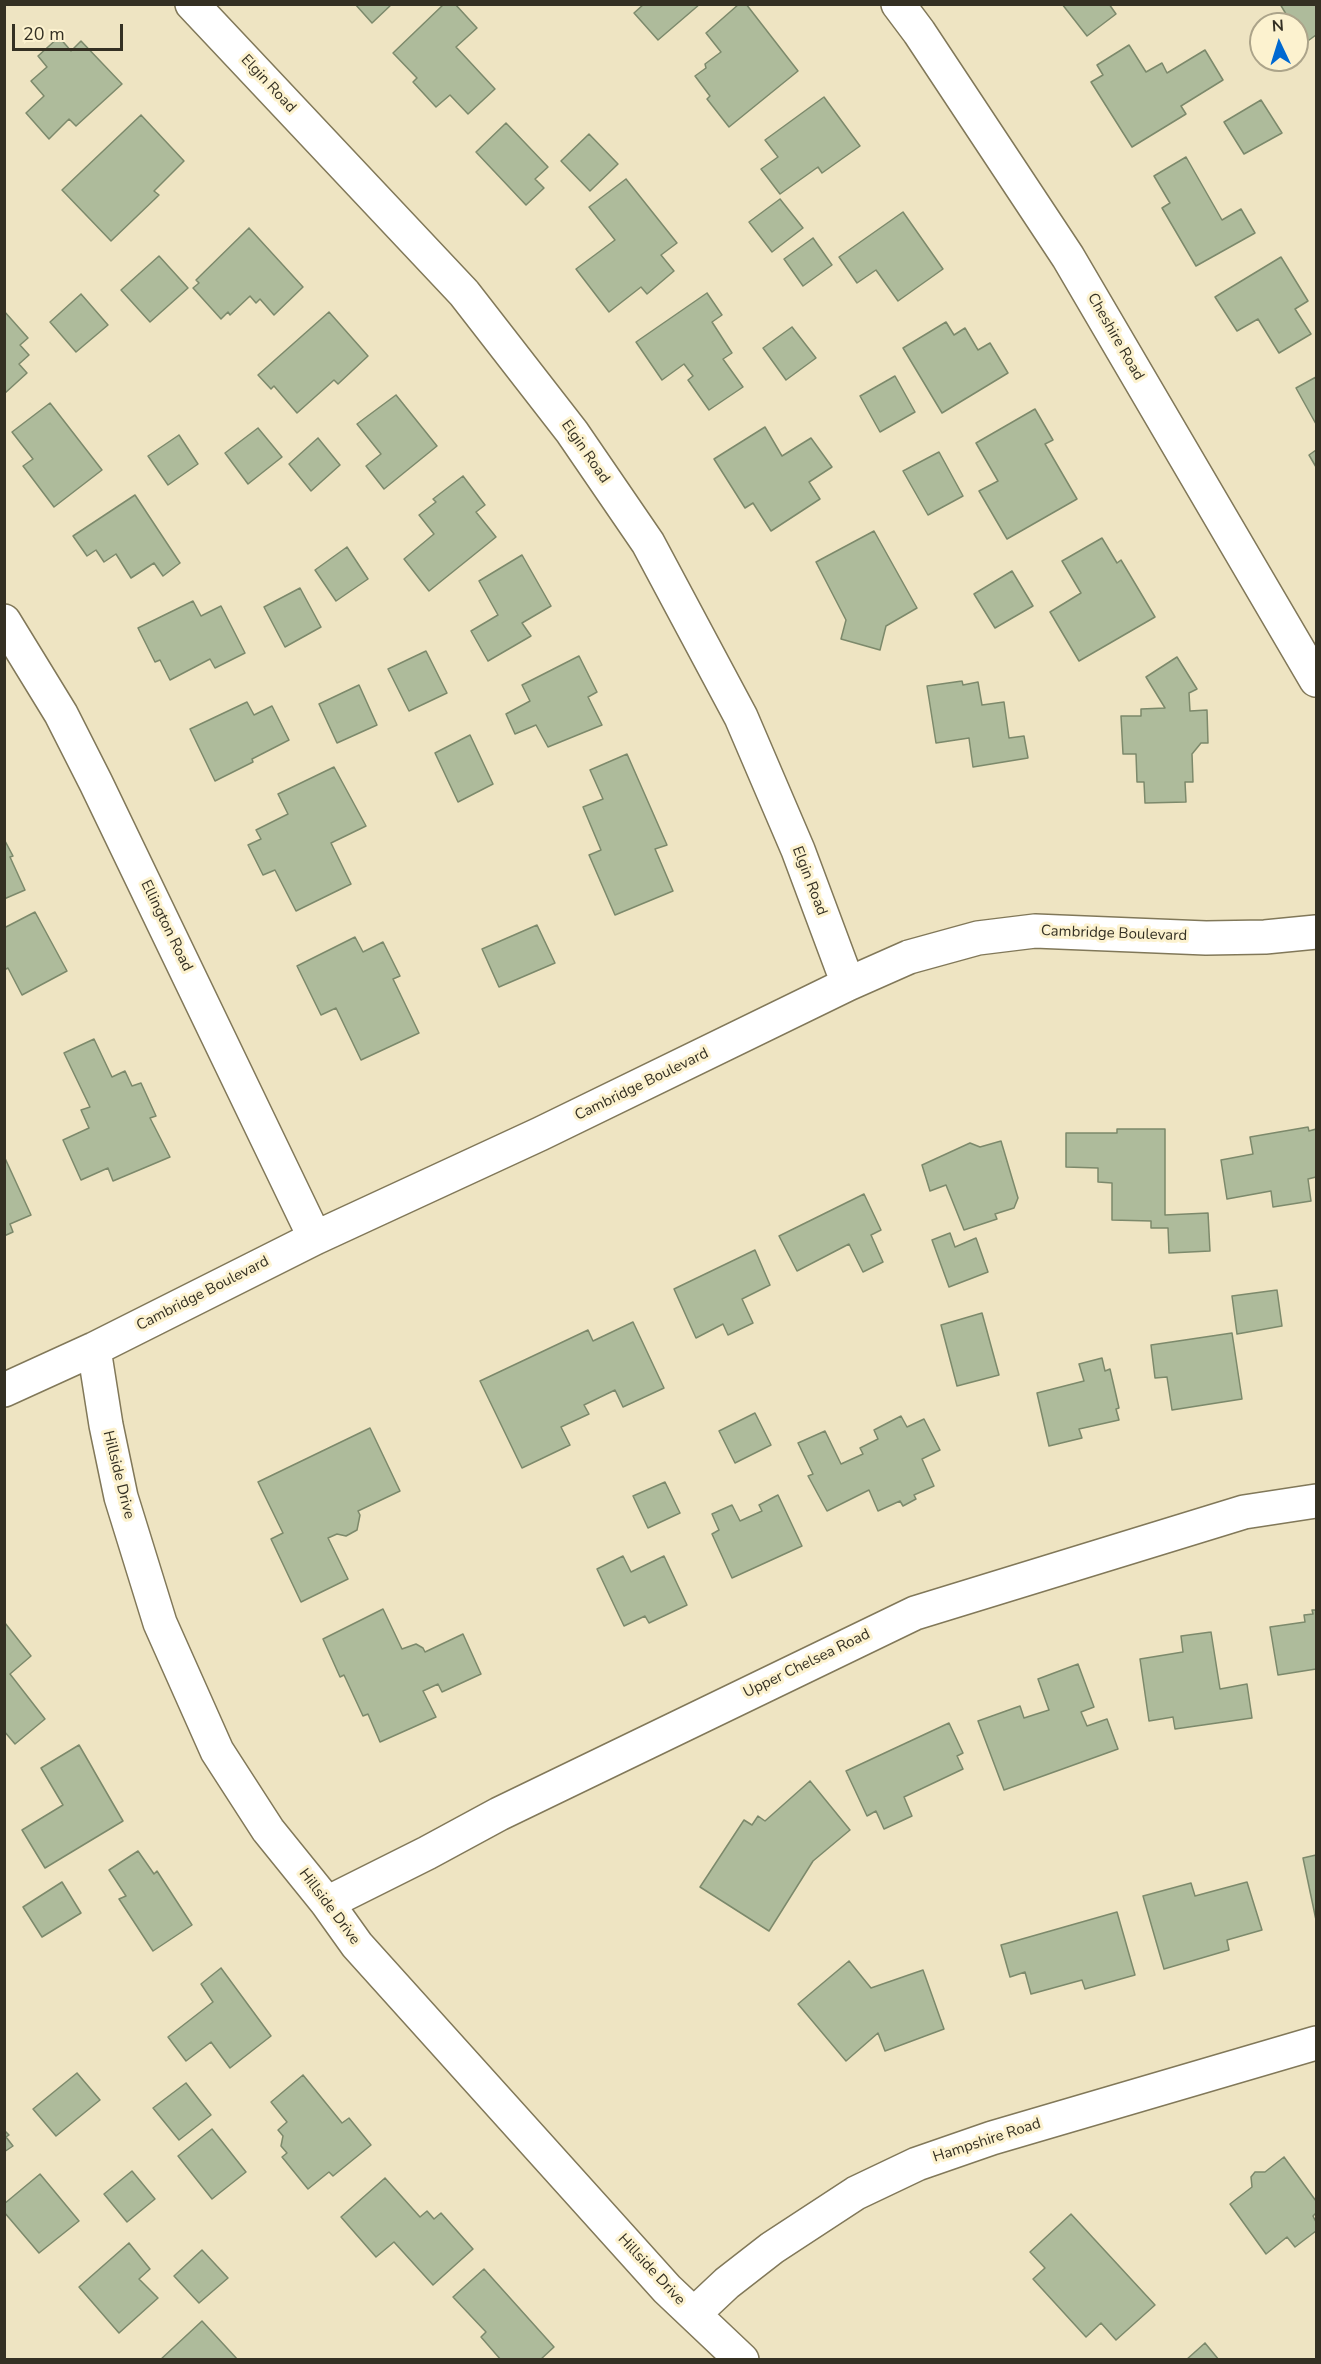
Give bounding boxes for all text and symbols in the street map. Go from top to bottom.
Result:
scale bar [15,12,126,50]
north arrow [1249,12,1309,72]
text: N [1271,15,1285,37]
text: 20 m [23,22,65,46]
street label: Elgin Road [237,51,299,117]
street label: Cheshire Road [1083,290,1147,384]
street label: Elgin Road [557,417,613,487]
street label: Elgin Road [788,844,830,918]
street label: Ellington Road [136,877,196,975]
street label: Cambridge Boulevard [1041,922,1187,946]
street label: Cambridge Boulevard [572,1045,712,1125]
street label: Cambridge Boulevard [134,1253,272,1335]
street label: Hillside Drive [98,1429,138,1521]
street label: Upper Chelsea Road [741,1626,873,1702]
street label: Hillside Drive [295,1865,363,1949]
street label: Hampshire Road [931,2115,1043,2167]
street label: Hillside Drive [614,2231,688,2309]

